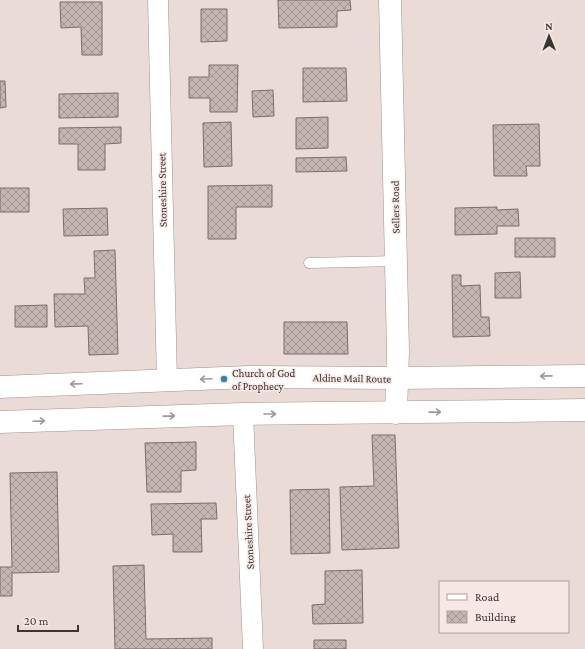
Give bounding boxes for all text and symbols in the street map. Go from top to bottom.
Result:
north arrow [529,16,569,56]
text: N [545,20,553,32]
street label: Stoneshire Street [155,152,169,227]
street label: Sellers Road [389,180,401,234]
place label: Church of God of Prophecy [232,367,296,393]
street label: Aldine Mail Route [313,371,391,385]
one-way arrow [540,373,553,380]
marker: Church of God of Prophecy [219,374,229,384]
one-way arrow [200,375,213,383]
one-way arrow [70,381,83,388]
one-way arrow [428,409,441,416]
one-way arrow [263,410,276,418]
one-way arrow [162,412,175,420]
one-way arrow [32,417,45,424]
street label: Stoneshire Street [240,494,256,569]
legend [439,581,569,633]
text: Road [475,590,500,604]
scale bar [18,607,78,633]
text: Building [475,610,516,624]
text: 20 m [24,614,49,628]

